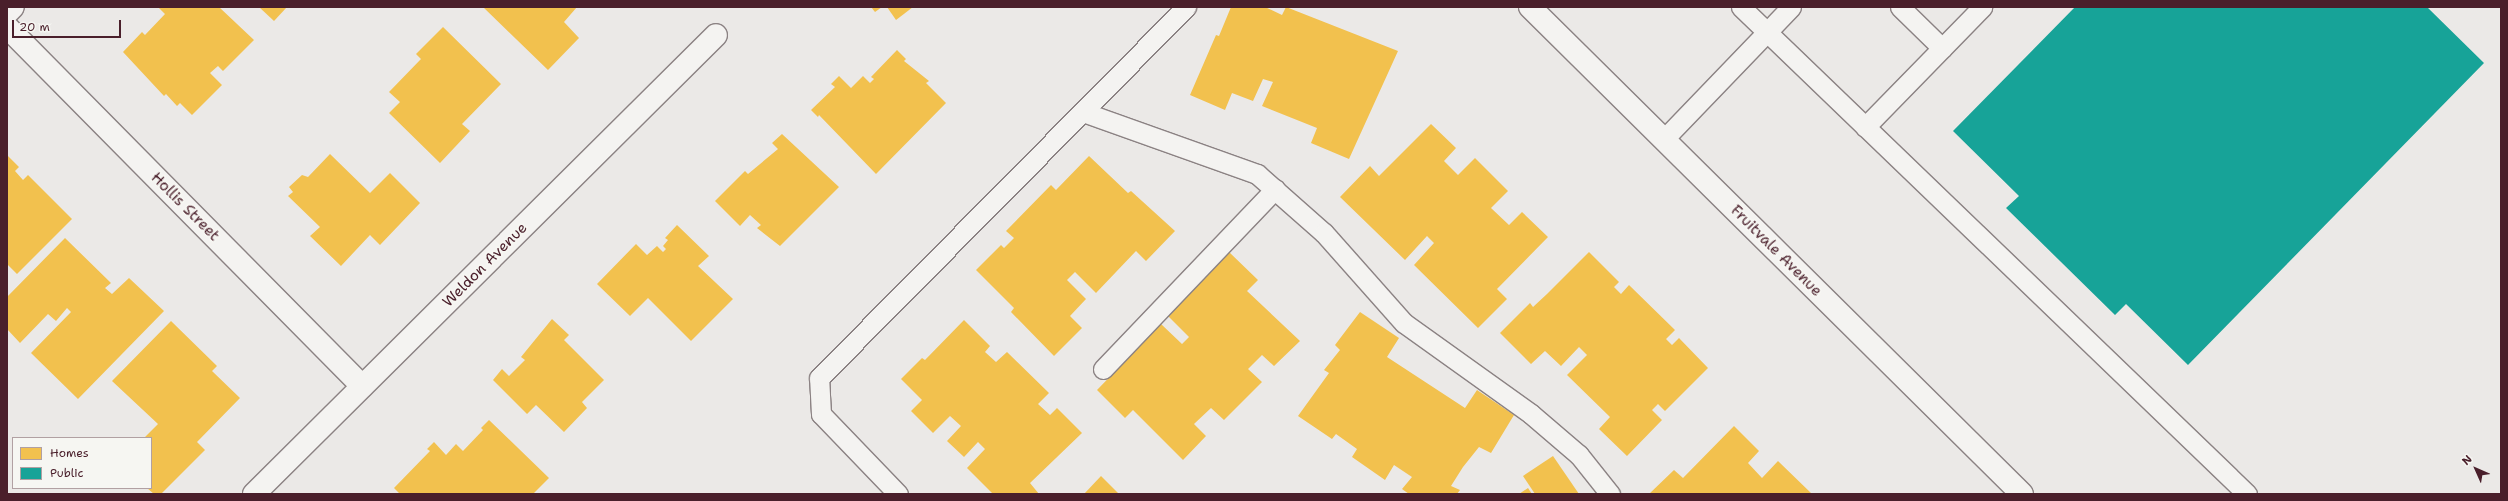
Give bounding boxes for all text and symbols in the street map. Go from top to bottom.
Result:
scale bar [14,12,123,38]
text: 20 m [19,19,50,35]
street label: Hollis Street [147,169,223,245]
street label: Fruitvale Avenue [1727,202,1825,300]
street label: Weldon Avenue [439,219,531,311]
legend [12,437,152,489]
text: Homes [50,445,89,461]
north arrow [2456,449,2496,489]
text: N [2459,452,2476,469]
text: Public [50,465,84,481]

